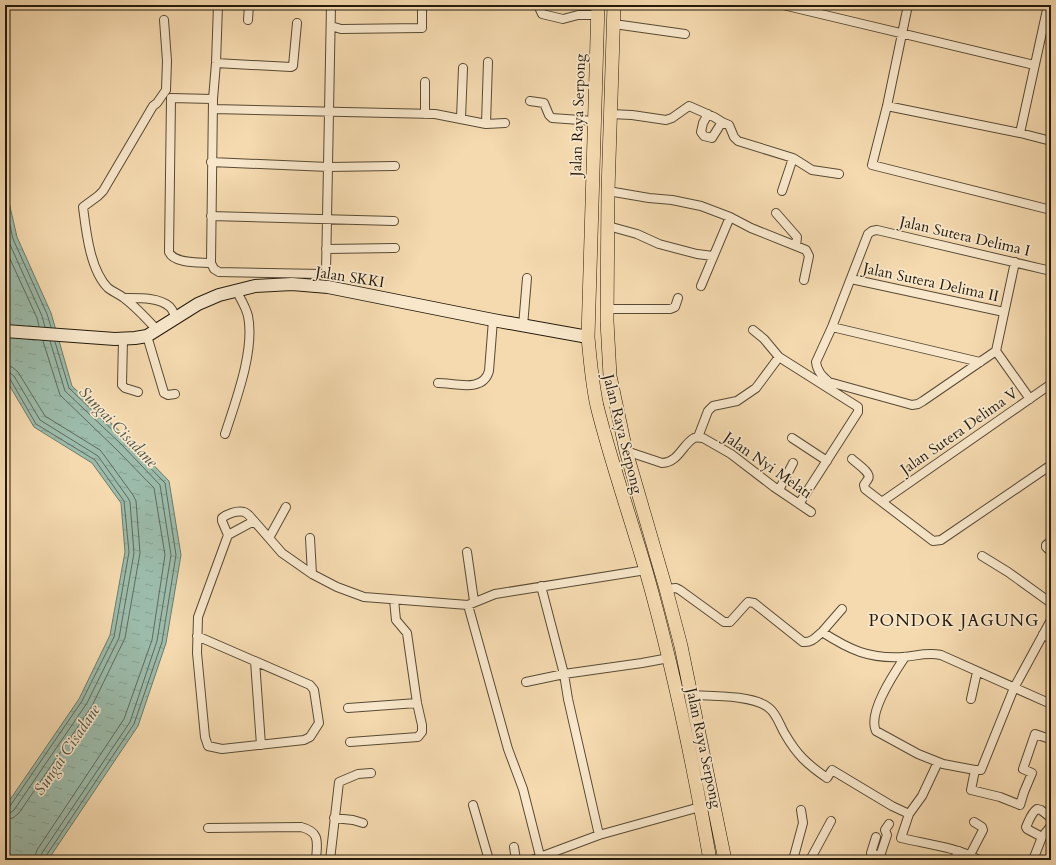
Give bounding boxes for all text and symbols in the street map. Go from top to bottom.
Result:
street label: Jalan Raya Serpong [566,53,590,179]
street label: Jalan Sutera Delima I [896,211,1032,261]
street label: Jalan Sutera Delima II [859,257,1001,306]
street label: Jalan SKKI [312,261,386,292]
street label: Jalan Raya Serpong [598,370,648,496]
water label: Sungai Cisadane [74,382,163,473]
street label: Jalan Sutera Delima V [895,383,1022,480]
street label: Jalan Nyi Melati [718,426,816,503]
district label: PONDOK JAGUNG [868,609,1040,632]
street label: Jalan Raya Serpong [681,684,727,811]
water label: Sungai Cisadane [28,700,106,800]

